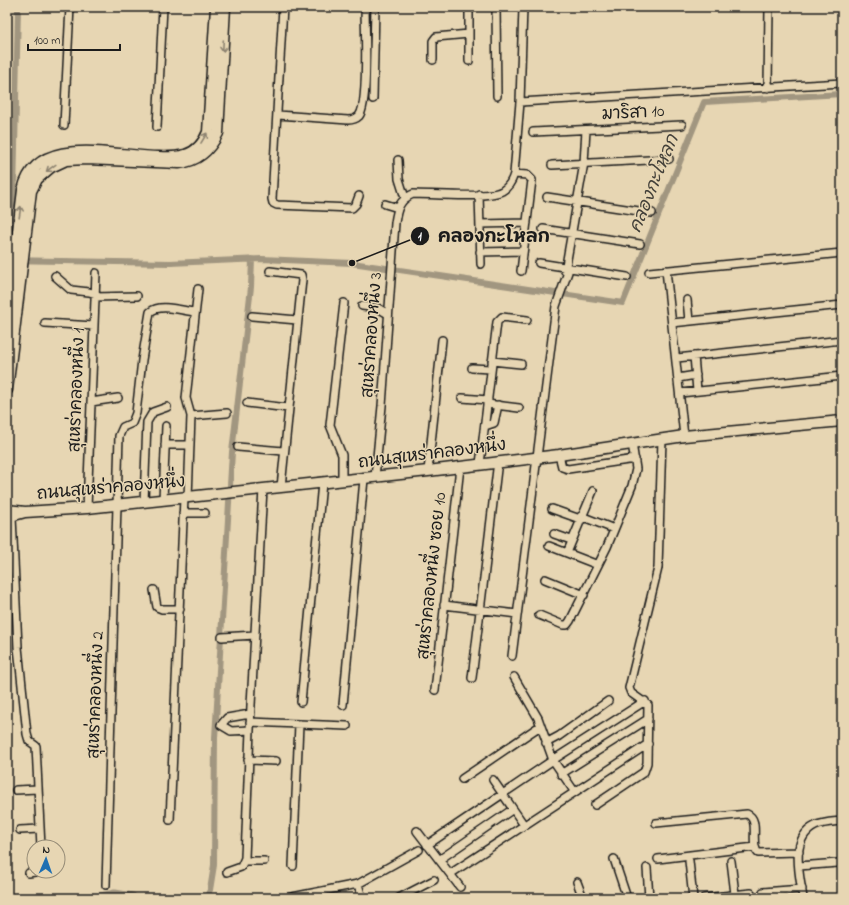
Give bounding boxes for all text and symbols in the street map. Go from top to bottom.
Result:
scale bar [28,26,120,52]
text: 100 m [34,32,61,50]
one-way arrow [219,39,226,52]
street label: มาริสา 10 [601,99,665,127]
water label: คลองกะโหลก [623,129,687,237]
one-way arrow [201,132,209,144]
one-way arrow [45,164,56,172]
one-way arrow [16,206,24,219]
callout: คลองกะโหลก [410,221,558,251]
text: คลองกะโหลก [438,224,550,251]
text: 1 [418,228,422,246]
street label: สุเหร่าคลองหนึ่ง 3 [352,271,389,399]
street label: สุเหร่าคลองหนึ่ง 1 [59,327,92,453]
street label: ถนนสุเหร่าคลองหนึ่ง [356,429,507,475]
street label: ถนนสุเหร่าคลองหนึ่ง [35,466,186,507]
street label: สุเหร่าคลองหนึ่ง ซอย 10 [407,491,453,661]
street label: สุเหร่าคลองหนึ่ง 2 [78,631,111,759]
north arrow [26,839,66,879]
text: N [42,842,50,858]

